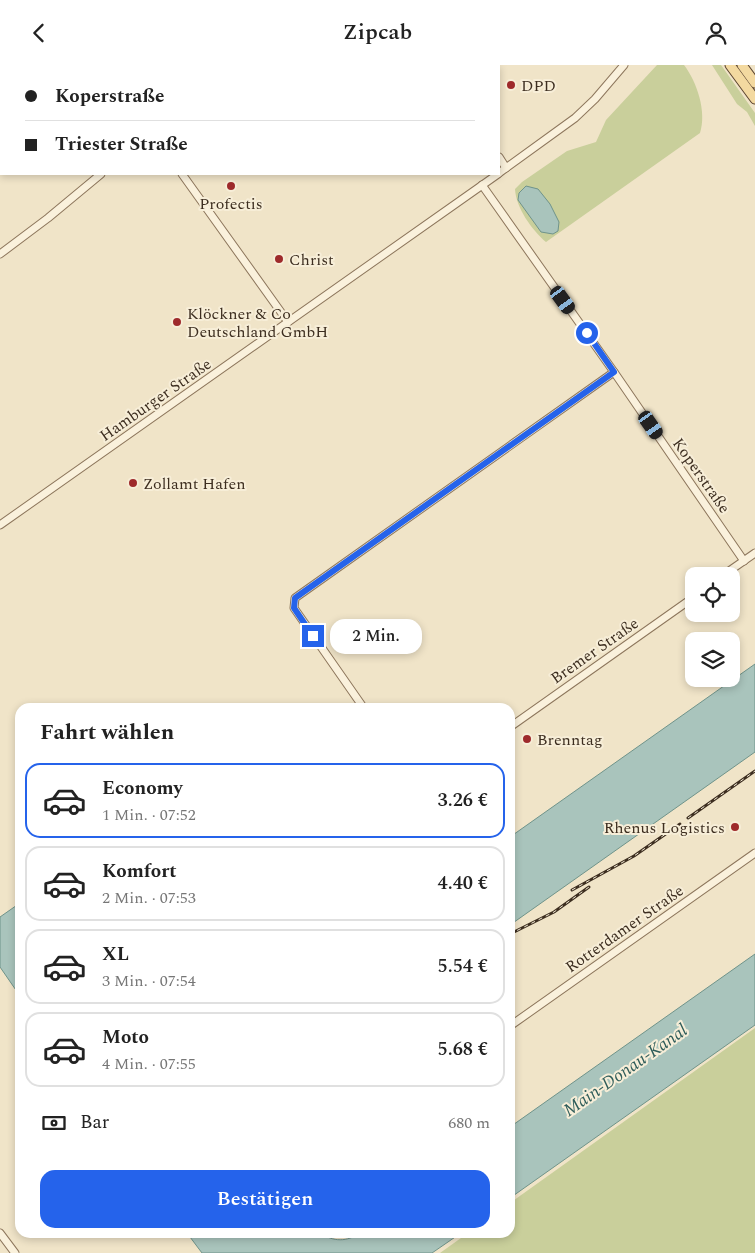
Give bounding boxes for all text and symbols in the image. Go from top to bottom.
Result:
text: Zipcab [343,16,412,49]
icon: back [25,19,53,47]
icon: person [702,19,730,47]
place label: DPD [521,74,556,98]
marker: DPD [505,79,517,91]
text: Koperstraße [55,82,164,111]
text: Triester Straße [55,130,188,159]
marker: Profectis [225,180,237,192]
place label: Profectis [199,192,263,216]
place label: Christ [289,248,334,272]
marker: Christ [273,253,285,265]
car [548,283,577,317]
place label: Klöckner & Co Deutschland GmbH [187,302,328,344]
marker: Klöckner & Co Deutschland GmbH [171,316,183,328]
route start [576,322,598,344]
street label: Hamburger Straße [95,352,216,447]
car [636,408,665,442]
street label: Koperstraße [666,433,736,518]
place label: Zollamt Hafen [143,472,245,496]
marker: Zollamt Hafen [127,477,139,489]
map controls [685,567,740,687]
button: locate [685,567,740,622]
street label: Bremer Straße [546,612,644,690]
callout: 2 Min. [330,619,423,653]
text: 2 Min. [352,624,400,648]
route end [302,625,324,647]
button: layers [685,632,740,687]
text: Fahrt wählen [40,716,174,749]
place label: Brenntag [537,728,602,752]
marker: Brenntag [521,733,533,745]
text: Economy [102,774,183,803]
icon: car [42,778,87,823]
text: 3.26 € [438,786,488,815]
text: 1 Min. · 07:52 [102,803,196,827]
place label: Rhenus Logistics [604,816,725,840]
marker: Rhenus Logistics [729,821,741,833]
text: Komfort [102,857,177,886]
icon: car [42,861,87,906]
text: 4.40 € [438,869,488,898]
street label: Rotterdamer Straße [561,879,689,979]
text: 2 Min. · 07:53 [102,886,196,910]
text: XL [102,940,129,969]
icon: car [42,944,87,989]
text: 5.54 € [438,952,488,981]
text: 3 Min. · 07:54 [102,969,196,993]
water label: Main-Donau-Kanal [558,1017,693,1123]
text: Moto [102,1023,149,1052]
icon: car [42,1027,87,1072]
text: 5.68 € [438,1035,488,1064]
text: 4 Min. · 07:55 [102,1052,196,1076]
text: Bar [80,1108,109,1137]
icon: cash [40,1109,68,1137]
text: 680 m [448,1111,490,1135]
button: Bestätigen [40,1170,490,1228]

